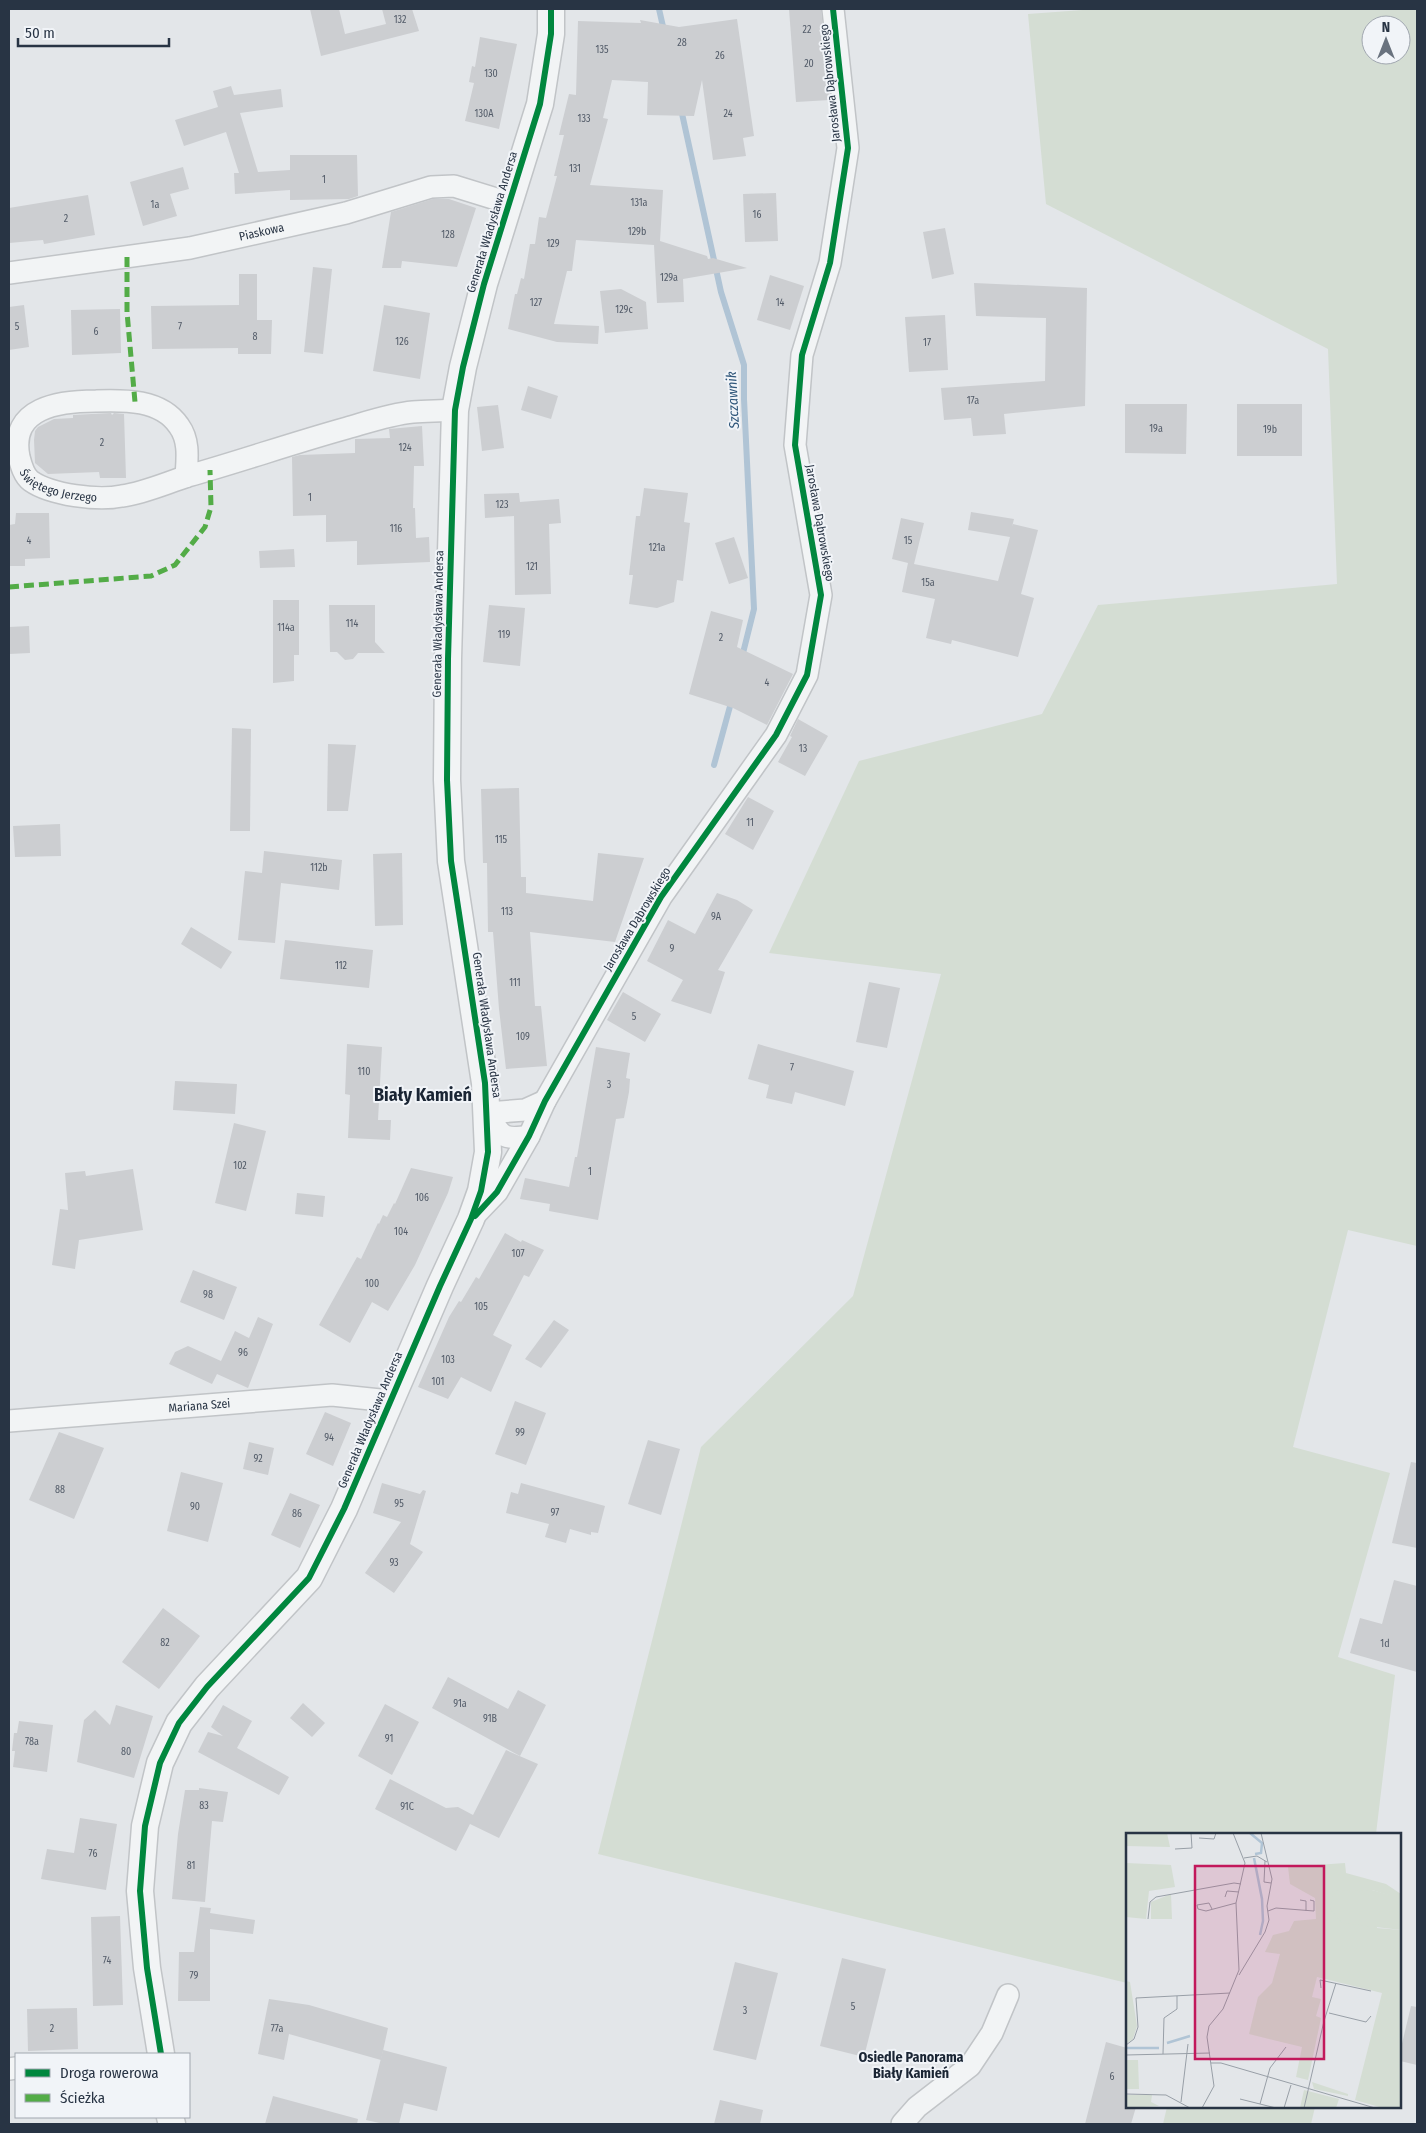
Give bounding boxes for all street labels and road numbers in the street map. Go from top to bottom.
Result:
street label: Jarosława Dąbrowskiego [817,23,843,143]
street label: Generała Władysława Andersa [464,149,520,294]
street label: Piaskowa [238,220,285,244]
street label: Jarosława Dąbrowskiego [803,463,837,583]
street label: Świętego Jerzego [17,466,97,505]
street label: Generała Władysława Andersa [430,550,446,698]
street label: Jarosława Dąbrowskiego [600,865,674,973]
street label: Generała Władysława Andersa [470,951,504,1099]
street label: Generała Władysława Andersa [335,1349,405,1490]
street label: Mariana Szei [168,1396,231,1415]

